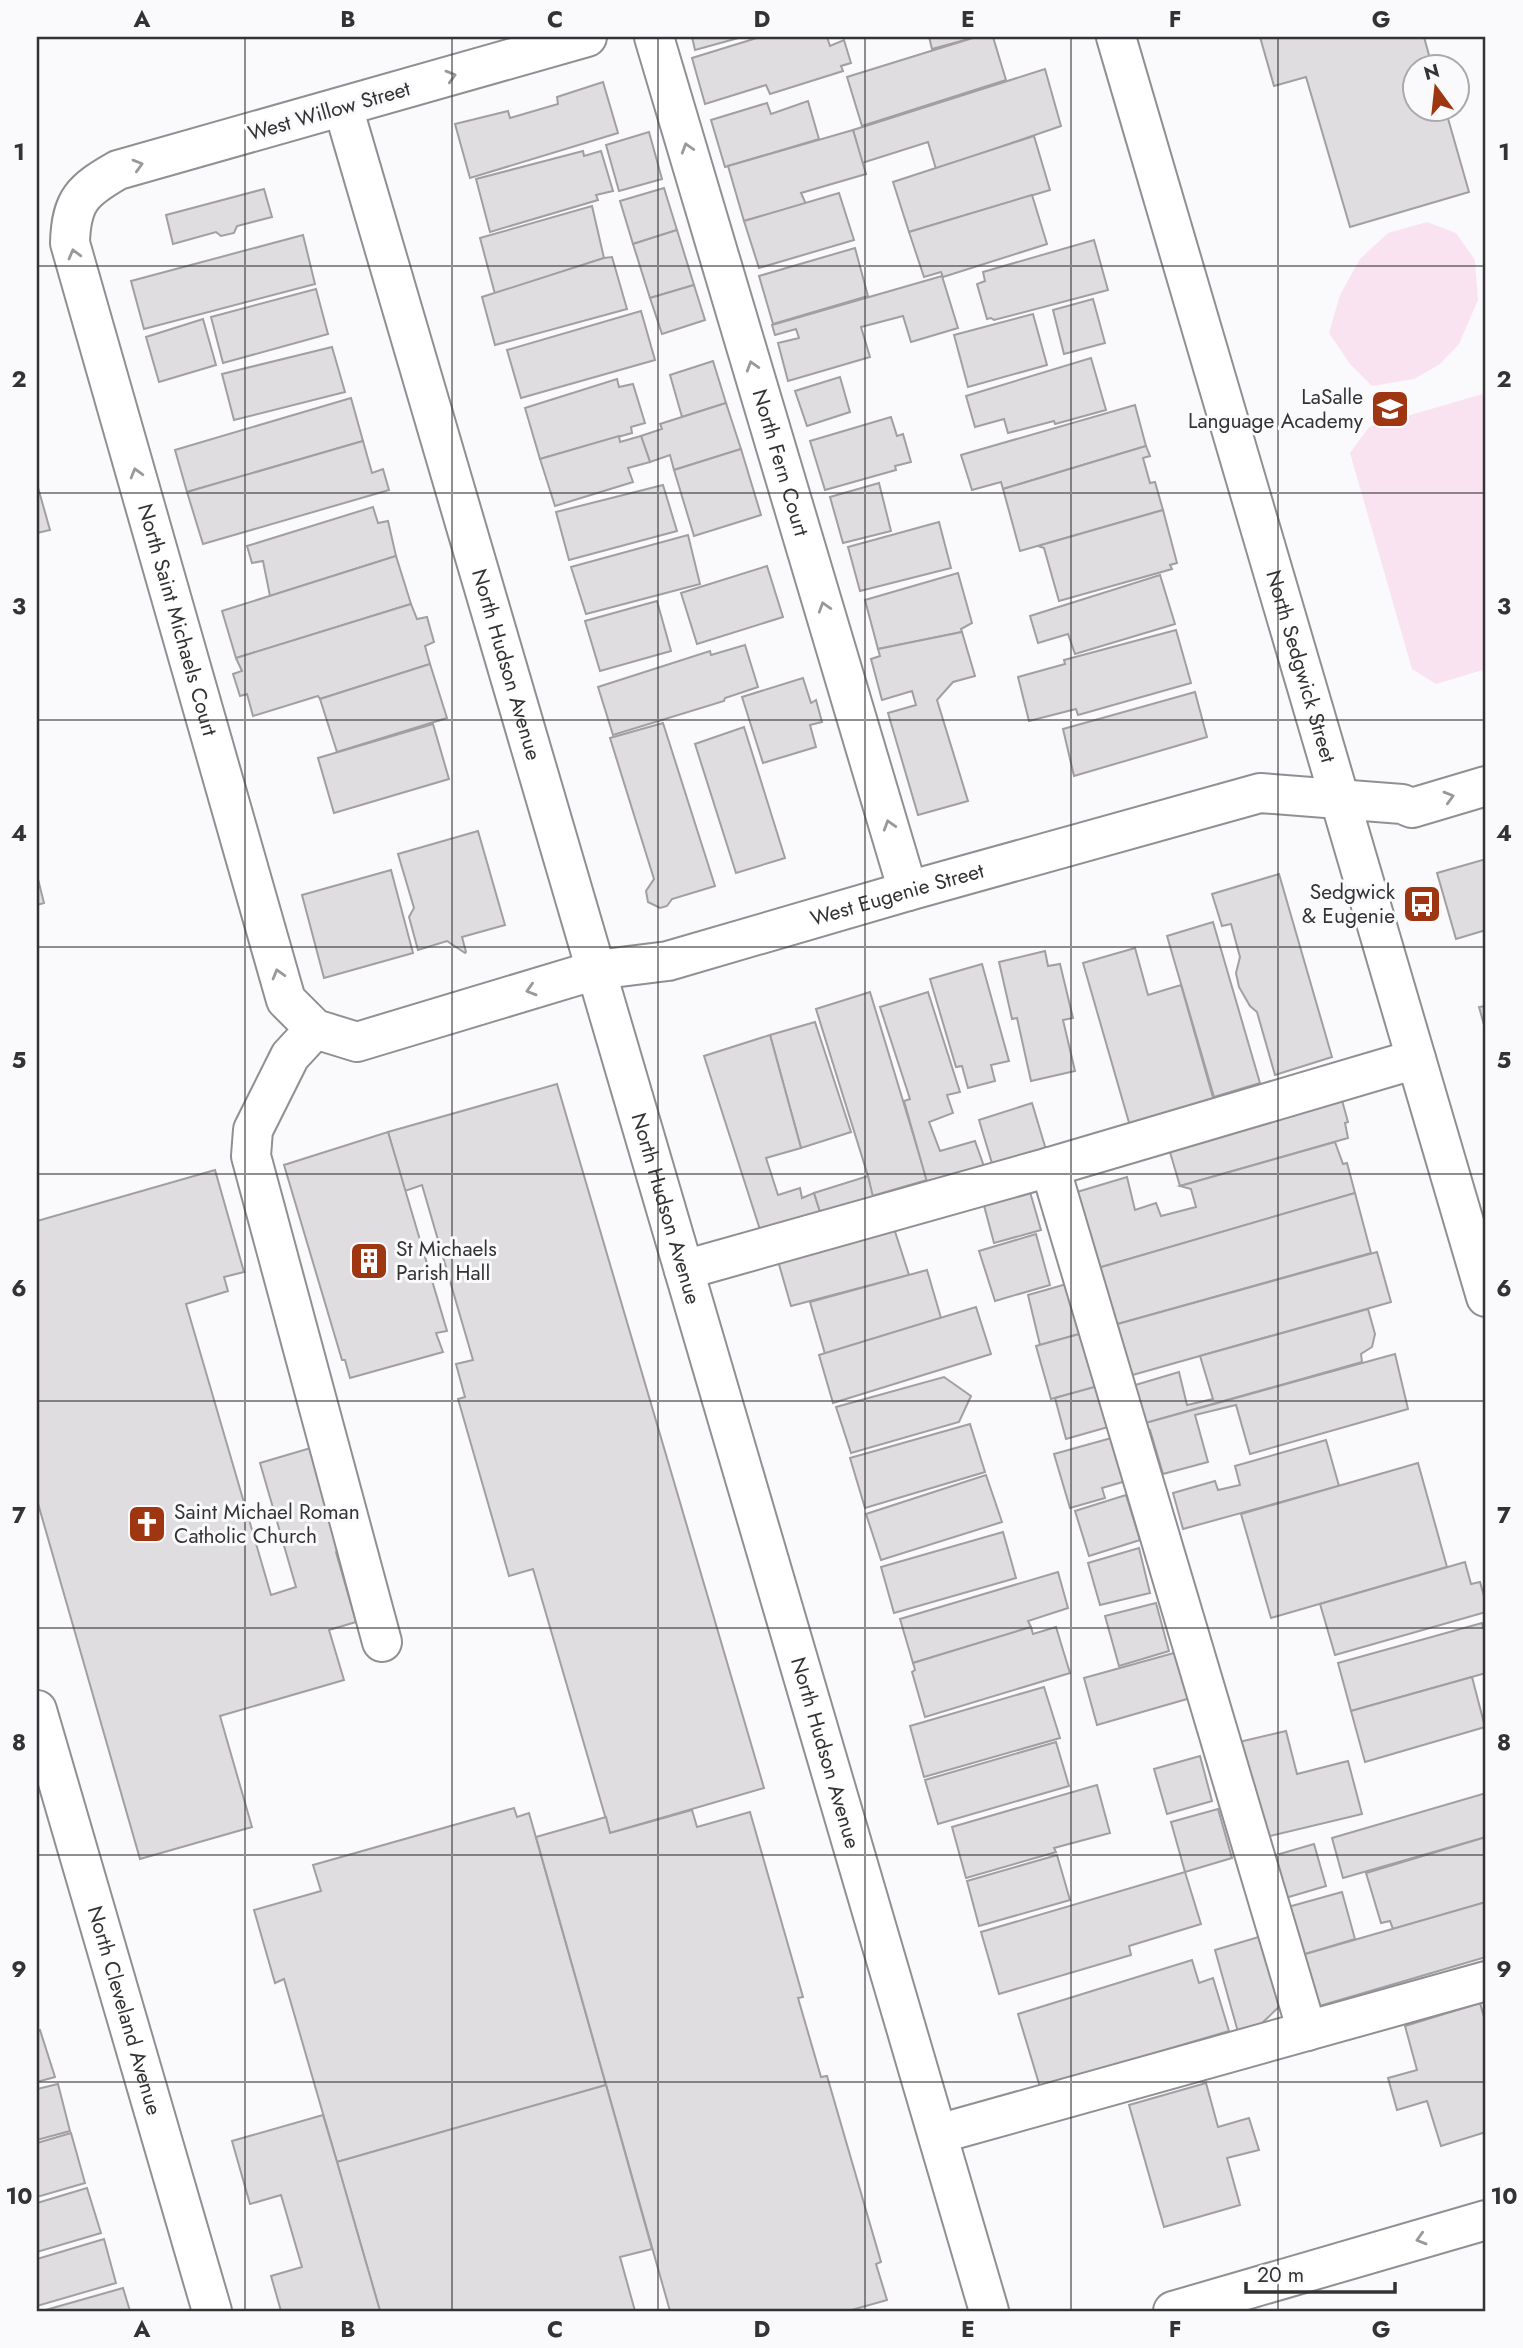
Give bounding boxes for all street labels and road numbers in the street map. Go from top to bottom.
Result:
street label: West Willow Street [244,73,414,149]
street label: North Fern Court [745,386,817,540]
street label: North Saint Michaels Court [130,500,225,739]
street label: North Hudson Avenue [464,565,549,764]
street label: North Sedgwick Street [1258,567,1343,766]
street label: West Eugenie Street [807,856,987,934]
street label: North Hudson Avenue [624,1109,708,1308]
street label: North Hudson Avenue [783,1653,868,1852]
street label: North Cleveland Avenue [80,1902,169,2119]

